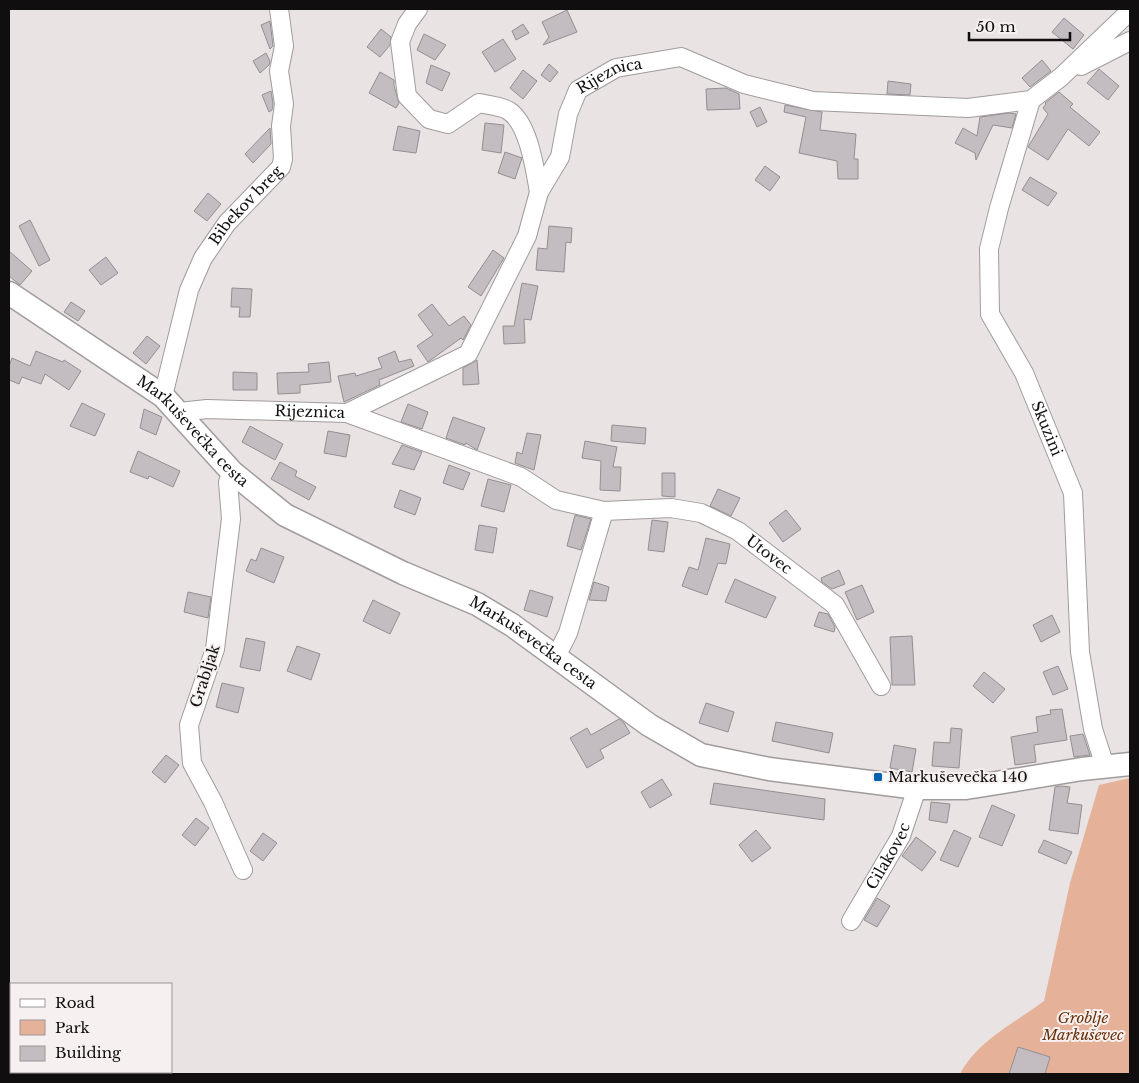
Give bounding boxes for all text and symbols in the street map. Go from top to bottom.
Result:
scale bar [969,10,1070,42]
text: 50 m [976,17,1016,36]
street label: Rijeznica [573,54,644,98]
street label: Bibekov breg [205,161,287,249]
street label: Markuševečka cesta [133,371,253,491]
street label: Skuzini [1027,398,1067,459]
street label: Rijeznica [274,401,346,422]
street label: Utovec [742,530,796,578]
street label: Markuševečka cesta [466,592,601,693]
street label: Grabljak [185,641,224,710]
place label: Markuševečka 140 [888,767,1028,786]
marker: Markuševečka 140 [872,771,884,783]
street label: Cilakovec [862,820,914,893]
legend [10,983,172,1073]
text: Road [55,993,95,1012]
park label: Groblje Markuševec [1041,1008,1124,1044]
text: Park [55,1018,91,1037]
text: Building [55,1043,122,1062]

